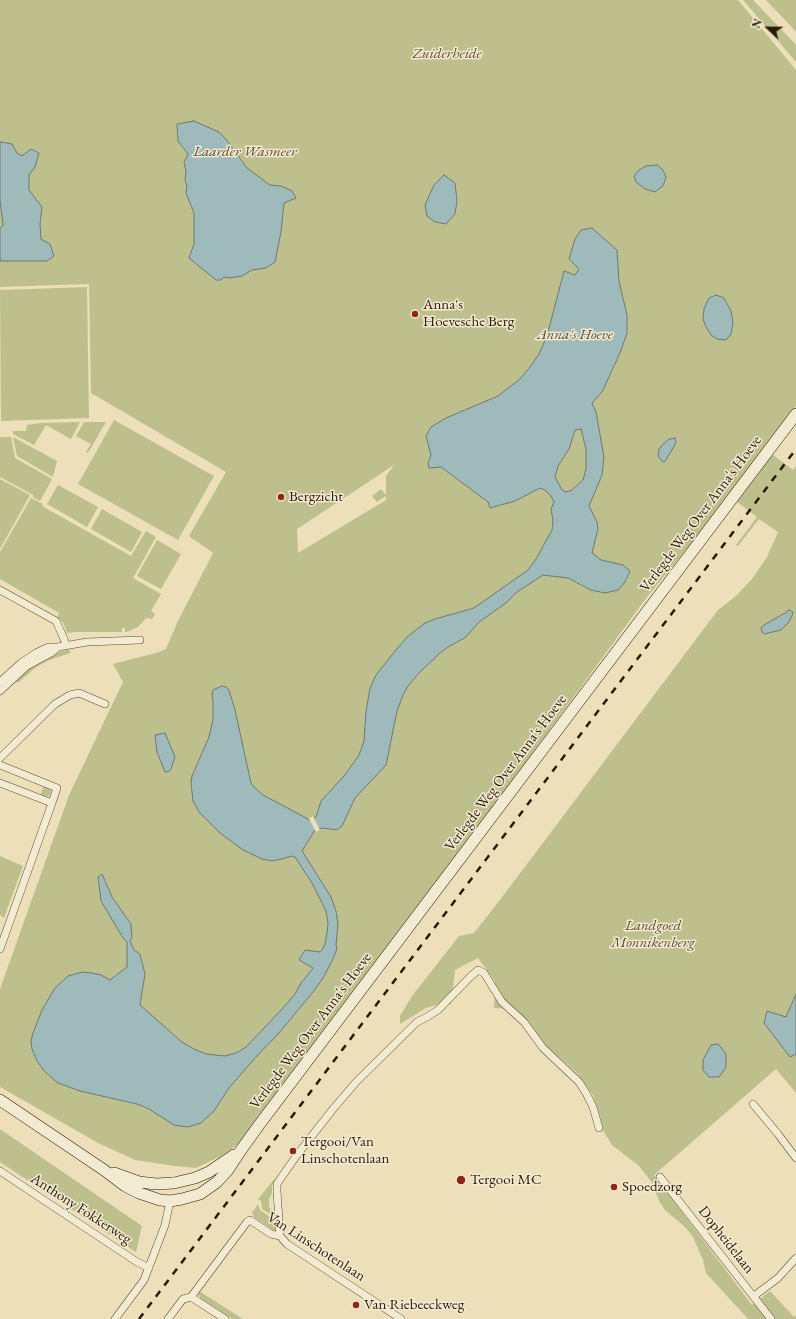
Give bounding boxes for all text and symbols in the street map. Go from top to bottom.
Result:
north arrow [748,8,788,48]
text: N [749,17,765,30]
park label: Zuiderheide [412,45,482,63]
park label: Laarder Wasmeer [193,143,297,161]
place label: Anna's Hoevesche Berg [423,296,514,331]
marker: Anna's Hoevesche Berg [410,309,420,319]
park label: Anna's Hoeve [537,326,613,344]
street label: Verlegde Weg Over Anna's Hoeve [636,432,766,596]
place label: Bergzicht [289,488,343,506]
marker: Bergzicht [276,492,286,502]
street label: Verlegde Weg Over Anna's Hoeve [441,691,571,855]
park label: Landgoed Monnikenberg [611,917,695,952]
street label: Verlegde Weg Over Anna's Hoeve [246,949,376,1113]
place label: Tergooi/Van Linschotenlaan [301,1133,389,1168]
marker: Tergooi/Van Linschotenlaan [288,1146,298,1156]
street label: Anthony Fokkerweg [27,1170,135,1248]
place label: Tergooi MC [470,1171,542,1189]
marker: Tergooi MC [455,1174,467,1186]
place label: Spoedzorg [622,1178,682,1196]
marker: Spoedzorg [609,1182,619,1192]
street label: Dopheidelaan [694,1203,758,1277]
street label: Van Linschotenlaan [263,1208,369,1286]
place label: Van Riebeeckweg [364,1296,464,1314]
marker: Van Riebeeckweg [351,1300,361,1310]

